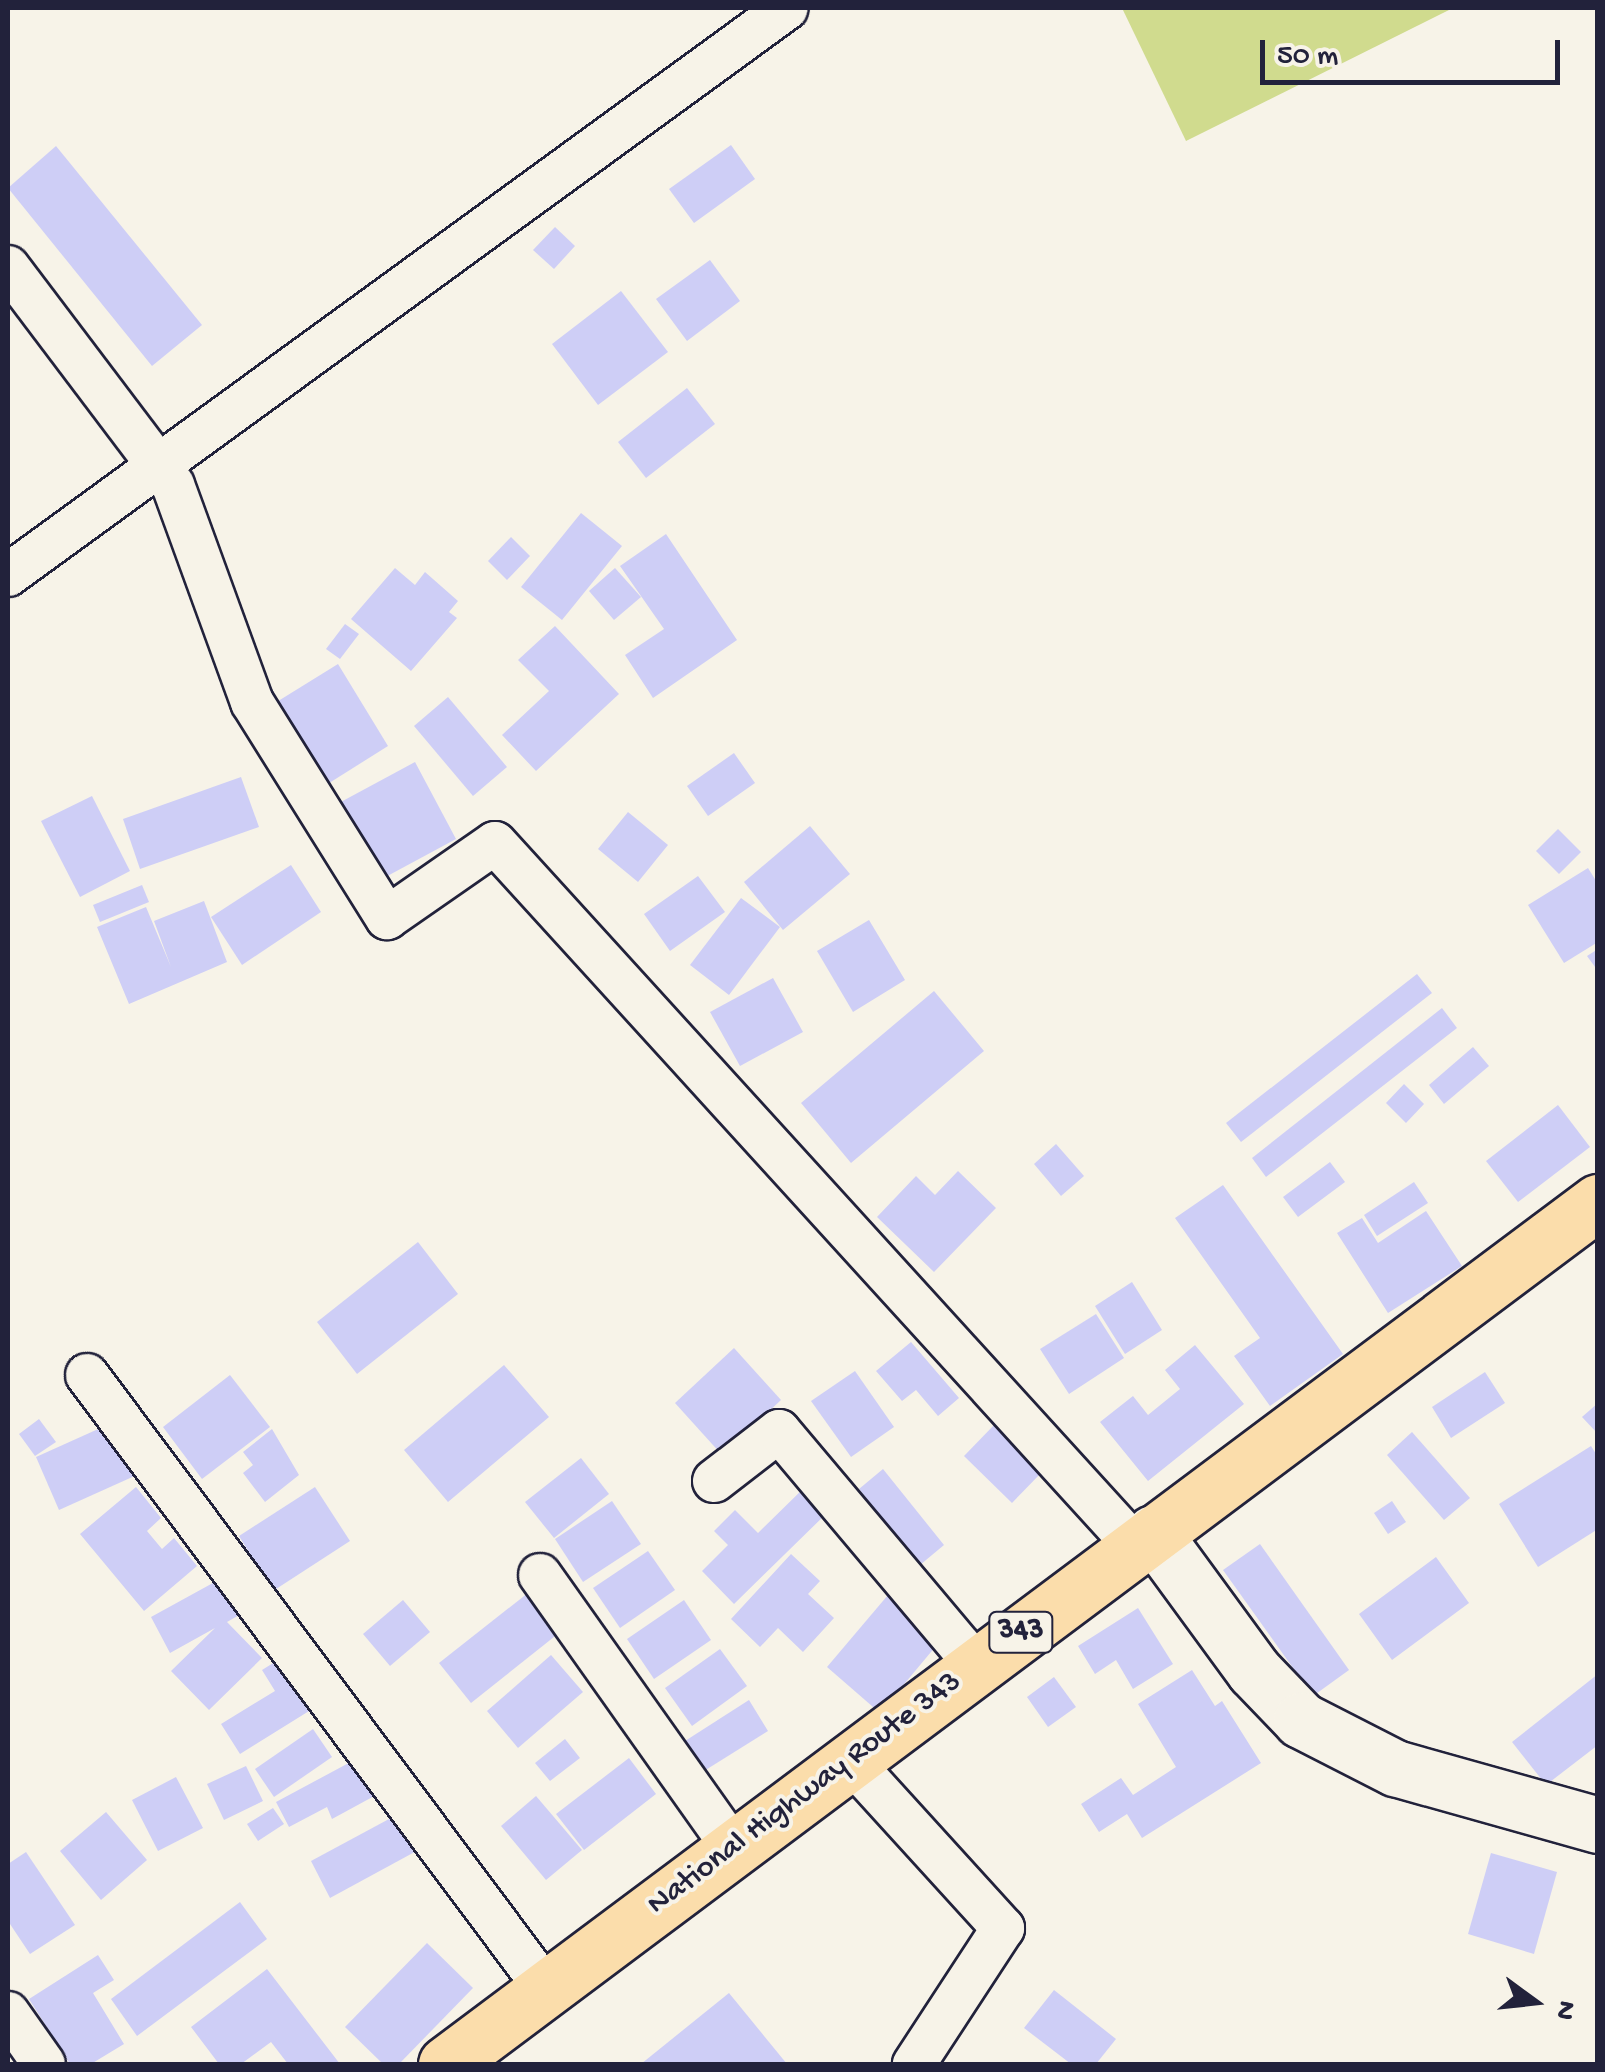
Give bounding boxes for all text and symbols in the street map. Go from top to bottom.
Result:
scale bar [1265,20,1565,82]
text: 50 m [1277,40,1338,75]
road number: 343 [986,1607,1056,1657]
street label: National Highway Route 343 [640,1663,970,1925]
north arrow [1485,1952,1585,2052]
text: N [1546,1997,1583,2023]

